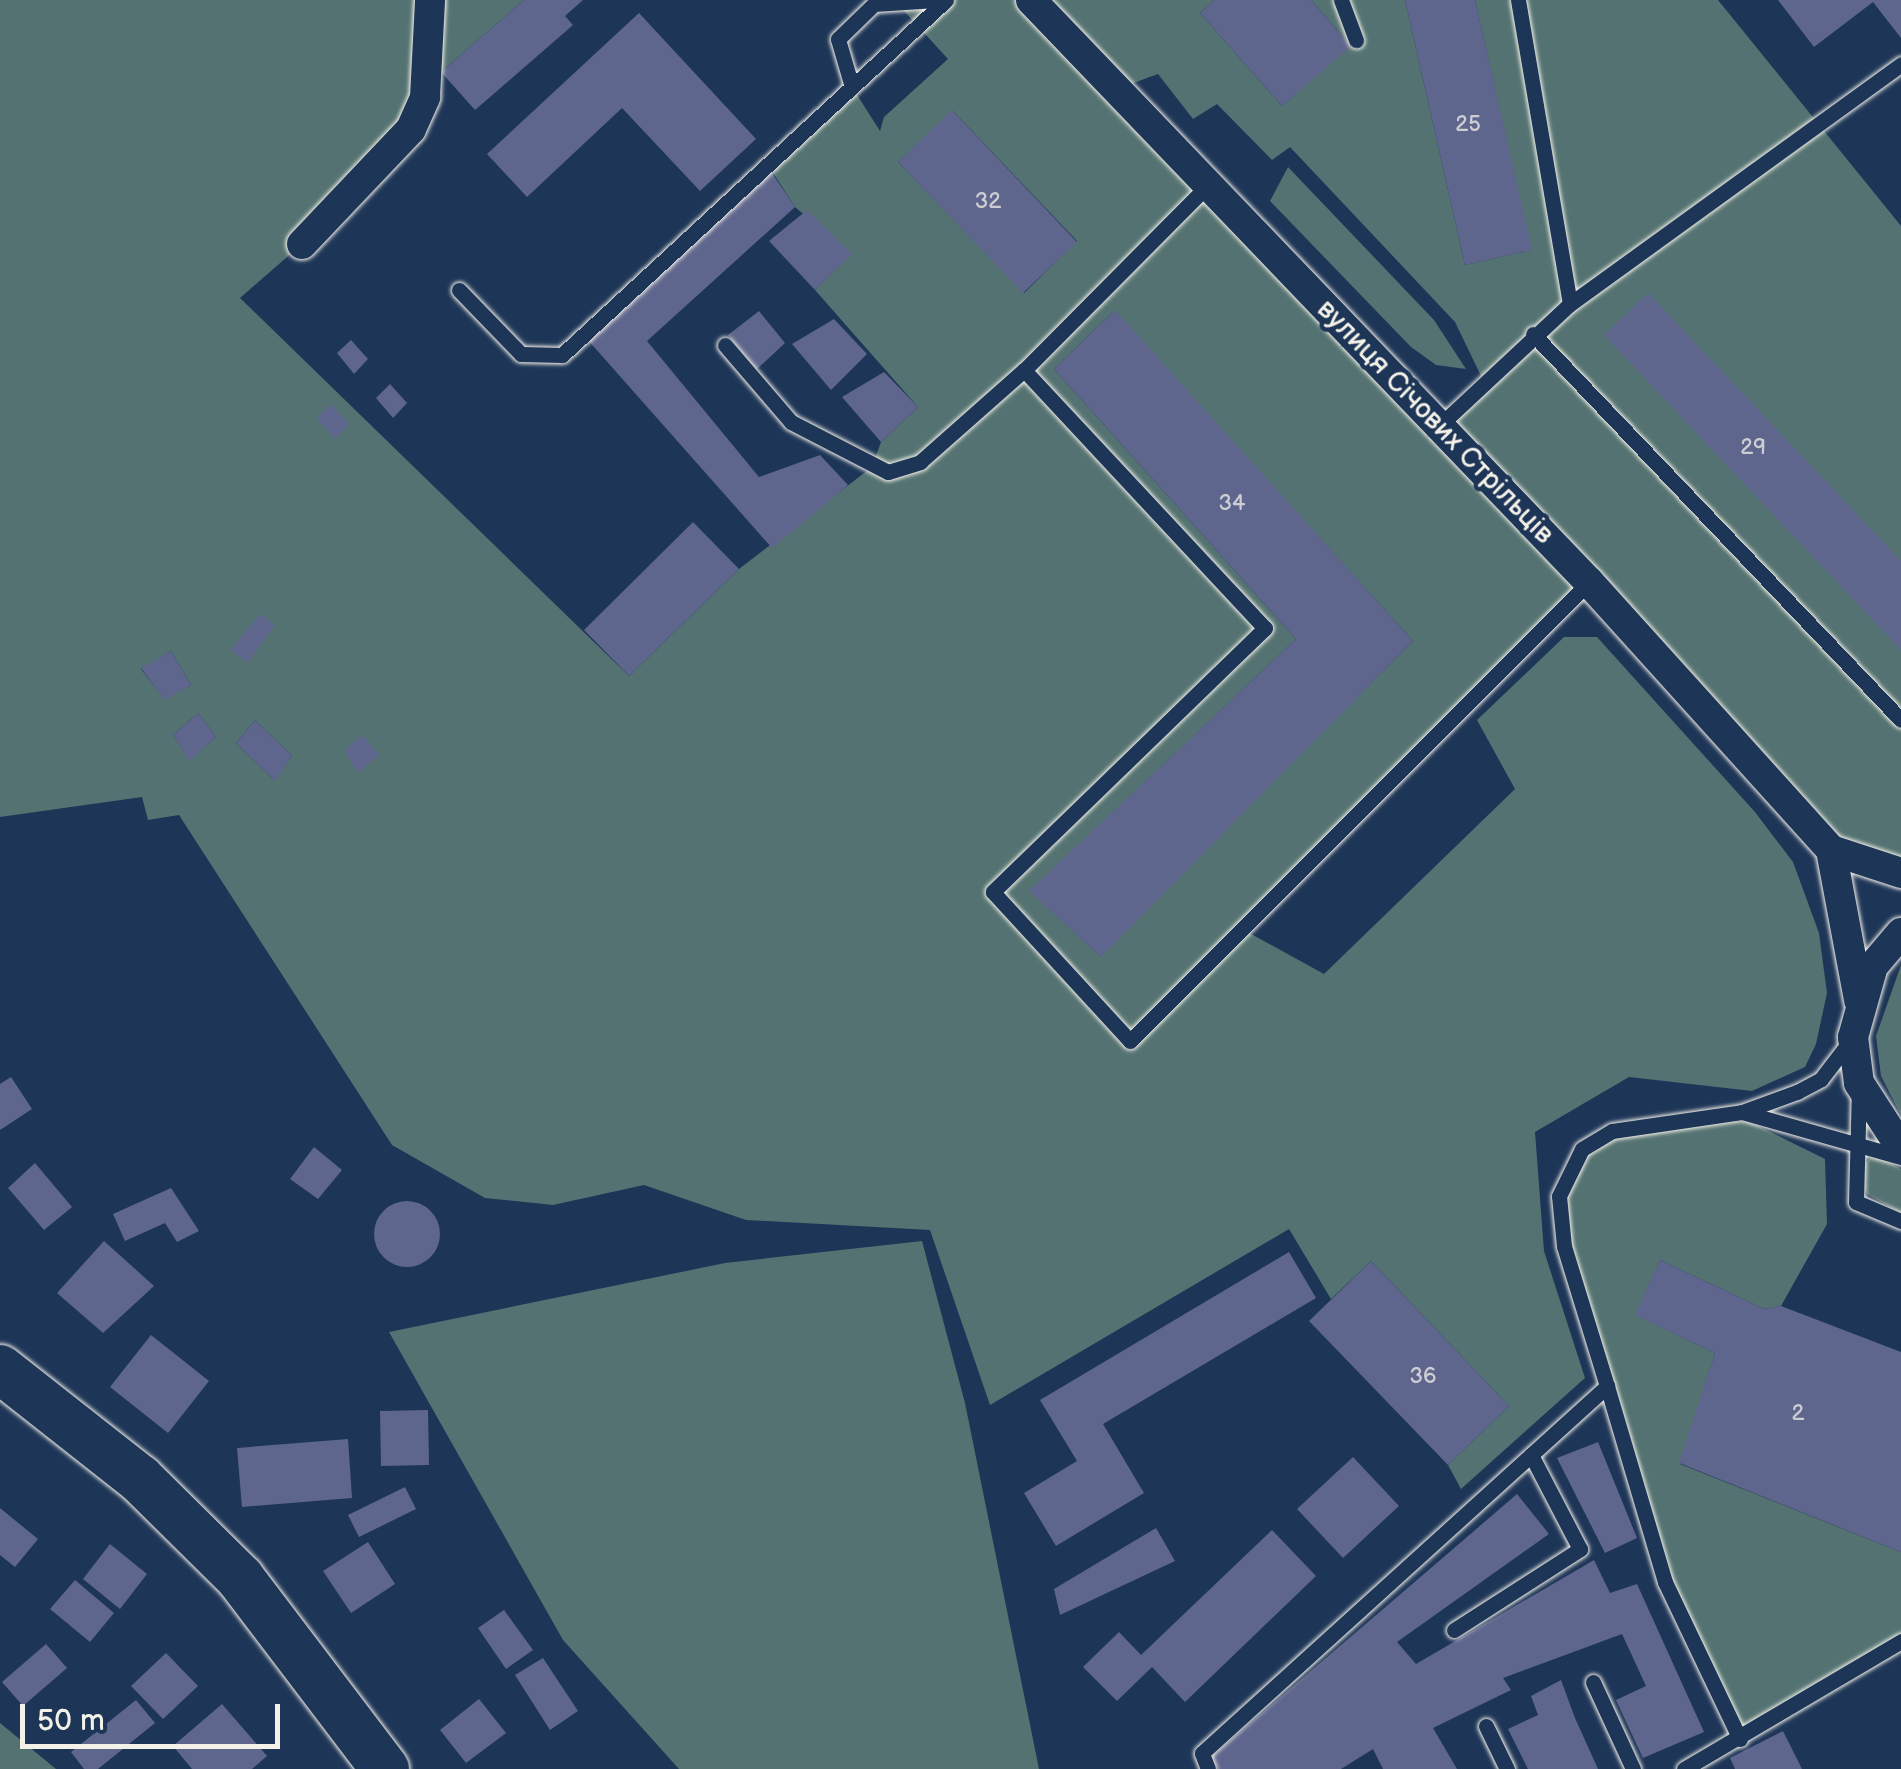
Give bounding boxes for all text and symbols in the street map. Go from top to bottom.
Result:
house number: 25 [1455,112,1481,138]
house number: 32 [975,189,1001,215]
street label: вулиця Січових Стрільців [1309,293,1561,551]
house number: 29 [1740,435,1766,461]
house number: 34 [1219,491,1245,517]
house number: 36 [1410,1364,1436,1390]
house number: 2 [1792,1401,1804,1427]
scale bar [25,1684,285,1746]
text: 50 m [37,1703,105,1739]

